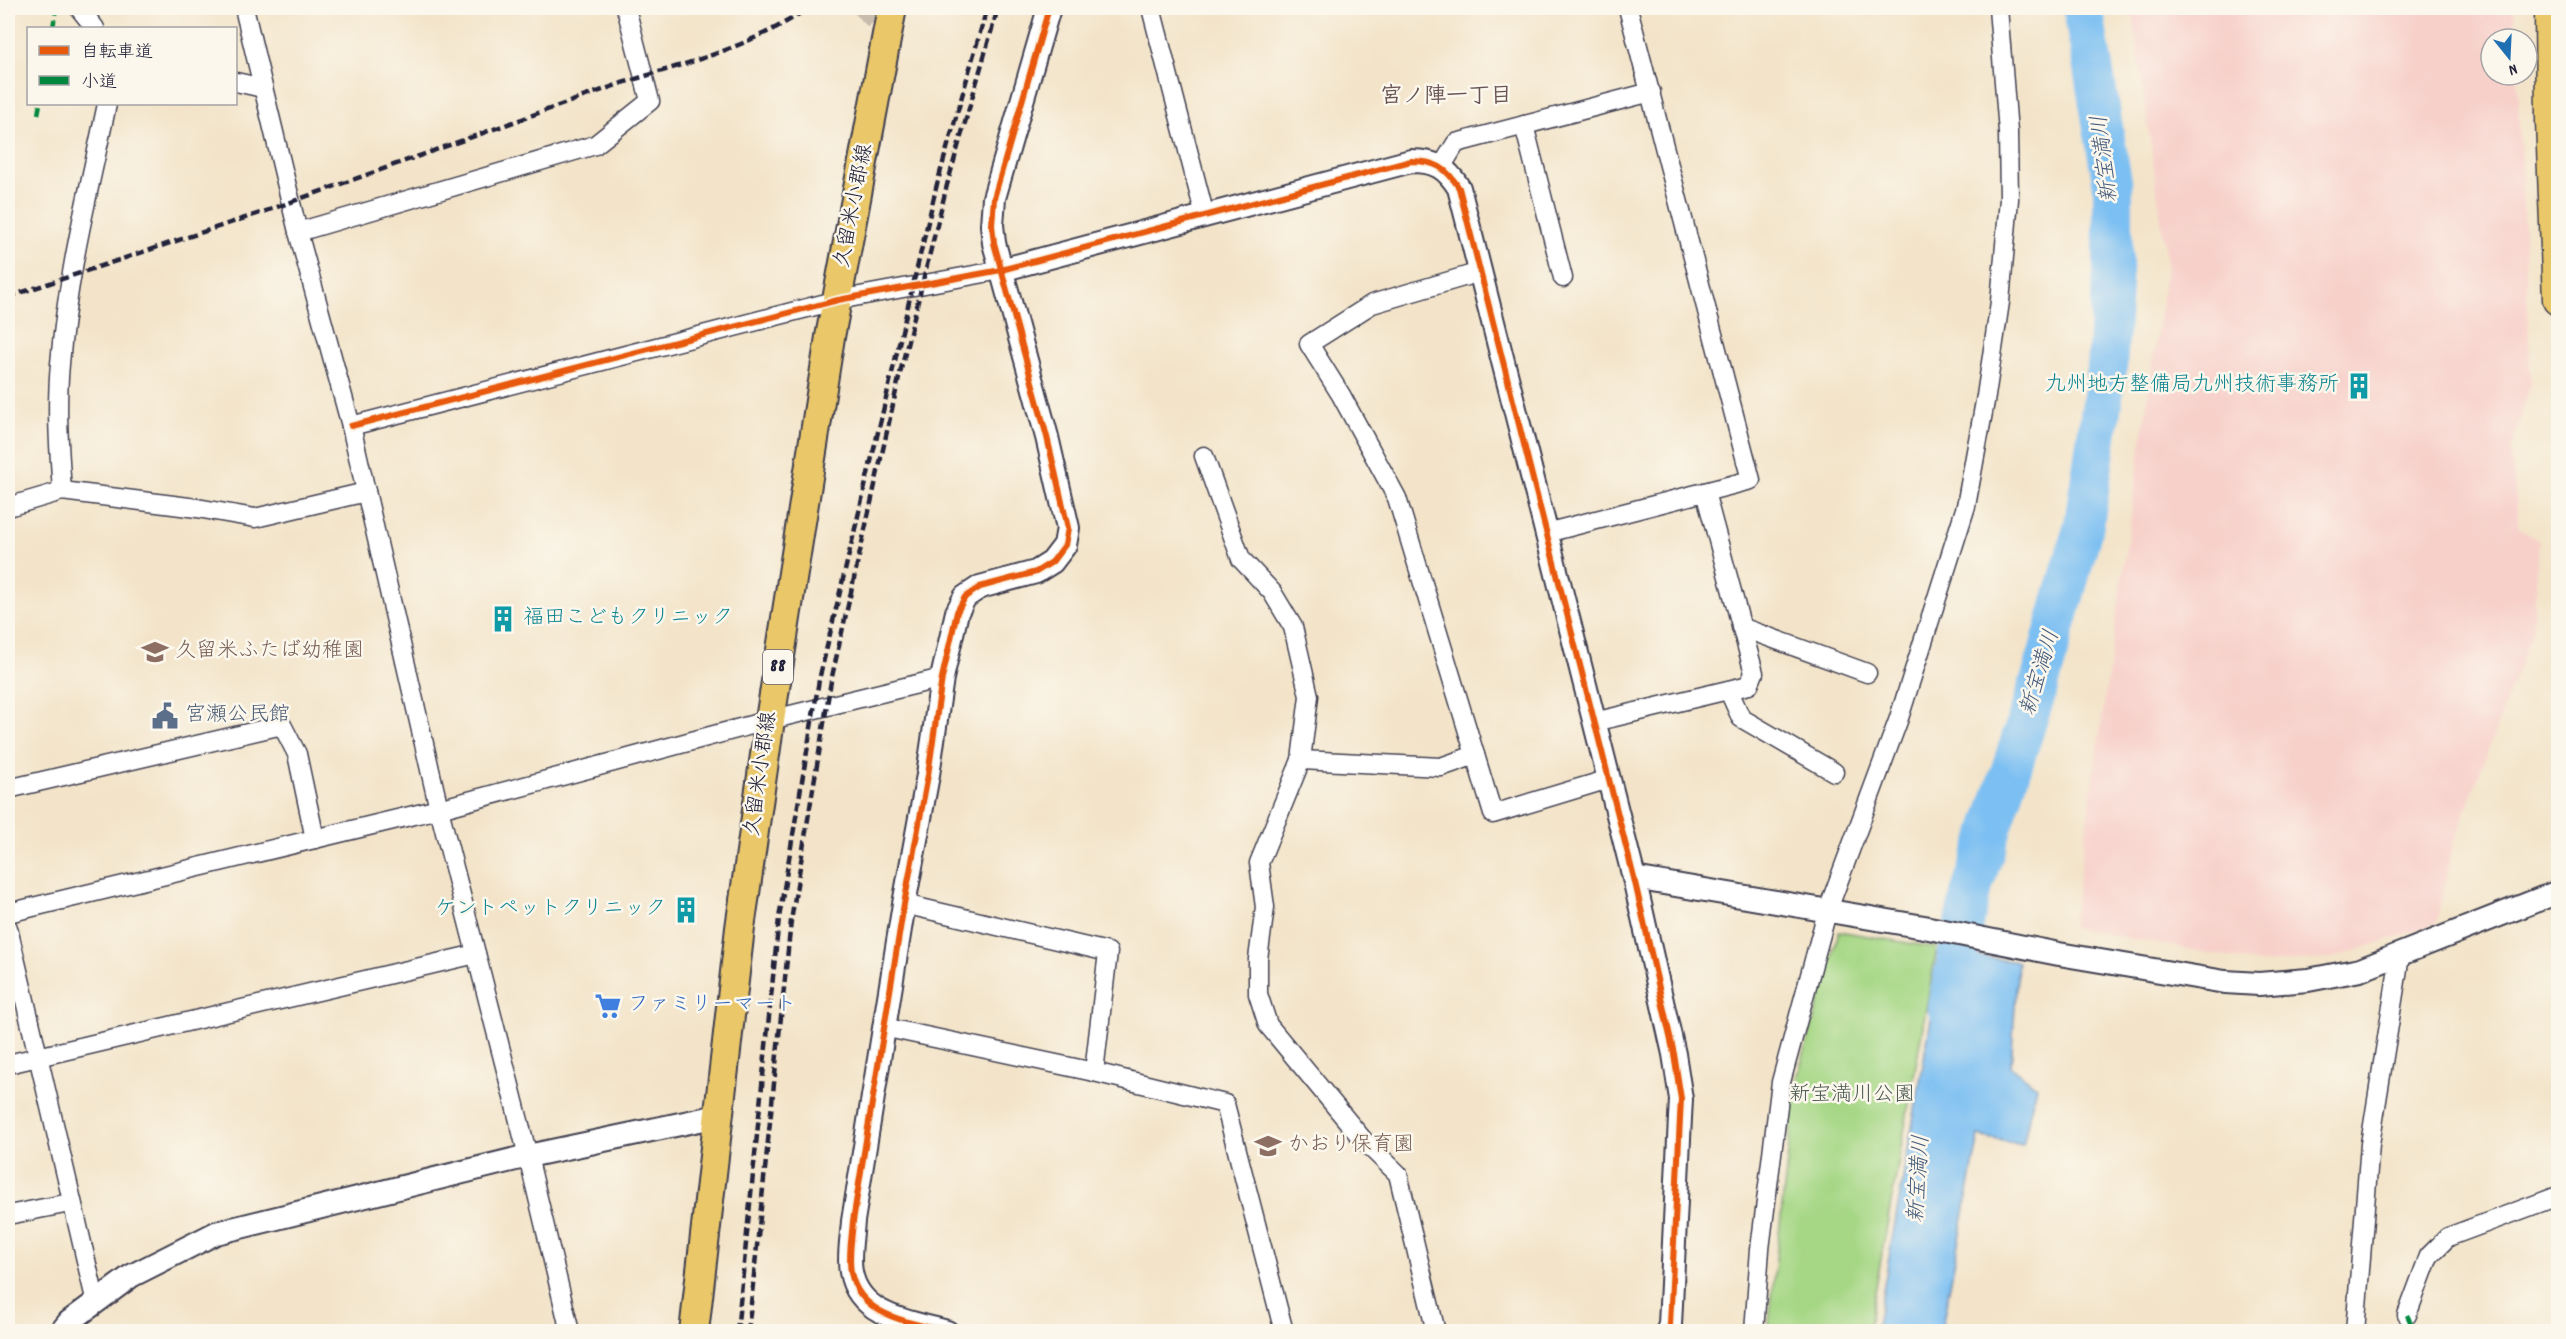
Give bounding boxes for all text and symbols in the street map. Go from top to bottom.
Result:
legend [27,27,237,105]
north arrow [2479,27,2539,87]
text: 自転車道 [81,41,153,66]
text: N [2505,57,2520,81]
text: 小道 [81,71,117,96]
district label: 宮ノ陣一丁目 [1380,82,1512,113]
water label: 新宝満川 [2085,113,2127,205]
street label: 久留米小郡線 [828,141,882,271]
place label: 九州地方整備局九州技術事務所 [2045,371,2339,401]
building icon: 九州地方整備局九州技術事務所 [2344,371,2374,401]
building icon: 福田こどもクリニック [488,604,518,634]
place label: 福田こどもクリニック [523,604,733,634]
water label: 新宝満川 [2013,626,2069,720]
school or university icon: 久留米ふたば幼稚園 [140,637,170,667]
place label: 久留米ふたば幼稚園 [175,637,364,667]
road number: 88 [763,650,793,684]
public building icon: 宮瀬公民館 [150,701,180,731]
place label: 宮瀬公民館 [185,701,290,731]
street label: 久留米小郡線 [738,710,786,838]
place label: ケントペットクリニック [435,895,666,925]
building icon: ケントペットクリニック [671,895,701,925]
supermarket icon: ファミリーマート [593,991,623,1021]
place label: ファミリーマート [628,991,796,1021]
park label: 新宝満川公園 [1789,1081,1915,1111]
school or university icon: かおり保育園 [1253,1131,1283,1161]
place label: かおり保育園 [1288,1131,1414,1161]
water label: 新宝満川 [1901,1134,1939,1224]

